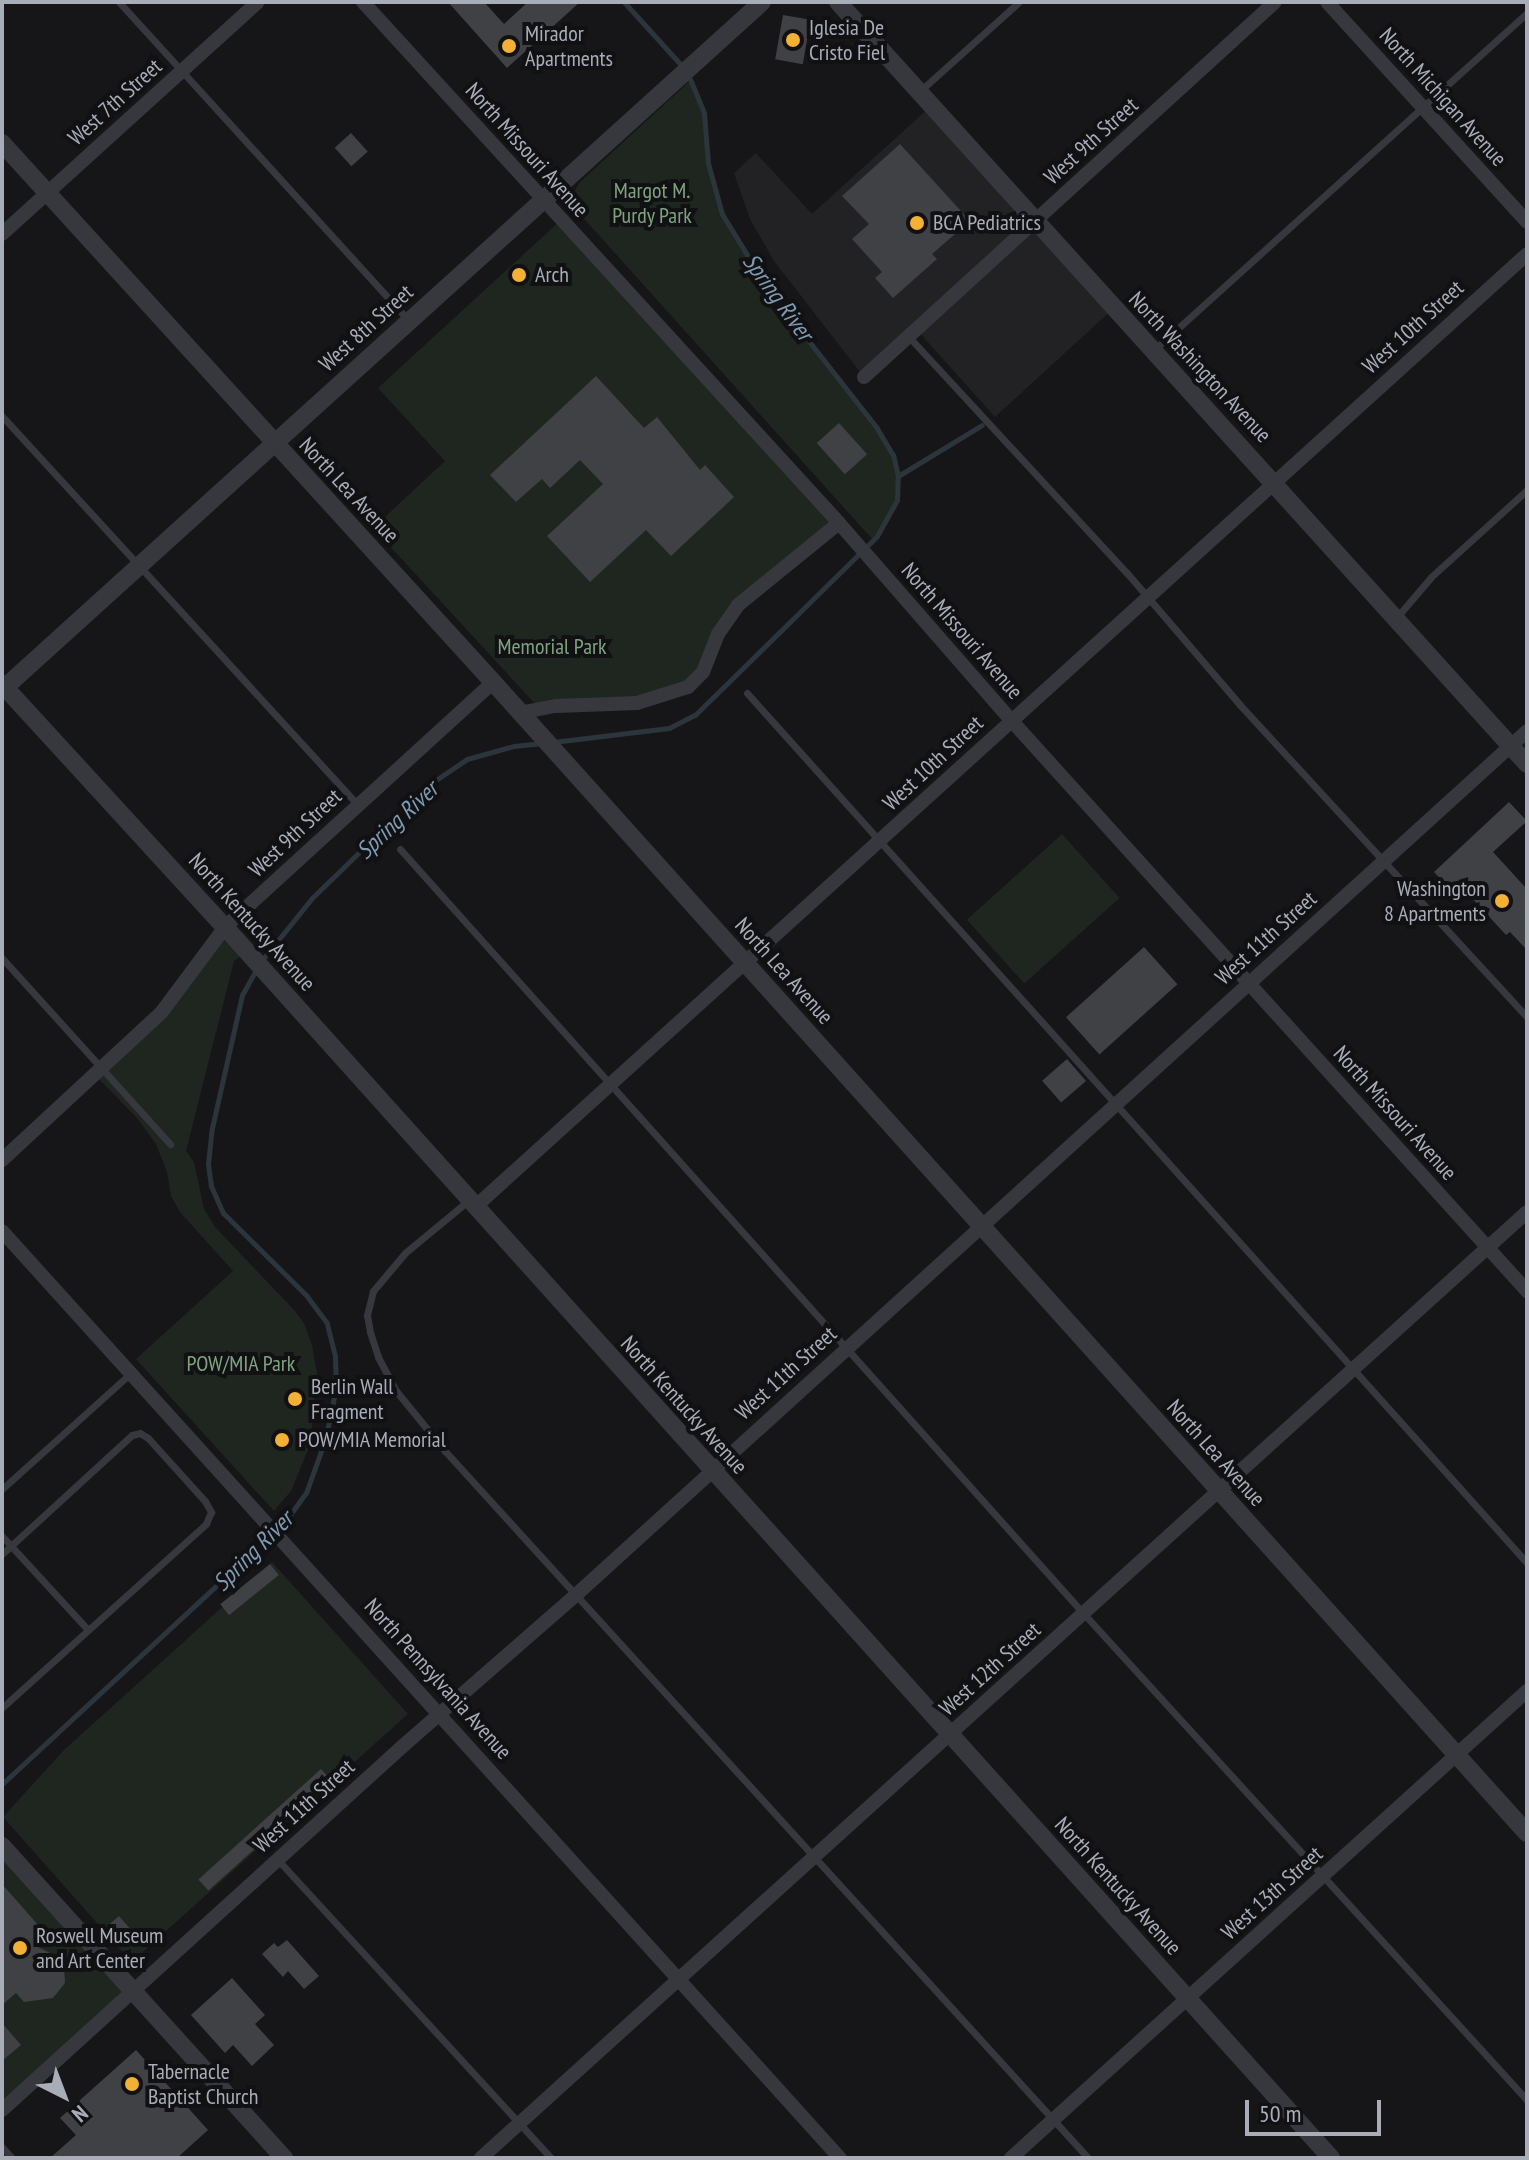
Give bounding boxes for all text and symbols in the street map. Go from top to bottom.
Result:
place label: Iglesia De Cristo Fiel [809,14,885,66]
place label: Mirador Apartments [525,20,613,72]
street label: North Michigan Avenue [1374,22,1512,172]
marker: Iglesia De Cristo Fiel [784,31,802,49]
marker: Mirador Apartments [500,37,518,55]
street label: West 7th Street [63,53,167,151]
street label: North Missouri Avenue [460,77,594,223]
street label: West 9th Street [1039,92,1143,190]
park label: Margot M. Purdy Park [612,177,692,228]
place label: BCA Pediatrics [933,210,1042,236]
marker: BCA Pediatrics [908,214,926,232]
water label: Spring River [737,248,819,346]
place label: Arch [535,262,569,288]
marker: Arch [510,266,528,284]
street label: West 10th Street [1357,275,1469,379]
street label: West 8th Street [314,279,418,377]
street label: North Washington Avenue [1123,286,1277,448]
street label: North Lea Avenue [293,432,405,548]
street label: North Missouri Avenue [896,557,1028,705]
park label: Memorial Park [497,634,607,660]
street label: West 10th Street [878,710,988,816]
water label: Spring River [350,775,444,865]
street label: West 9th Street [243,783,347,883]
street label: North Kentucky Avenue [183,847,321,997]
place label: Washington 8 Apartments [1384,875,1486,926]
street label: West 11th Street [1210,886,1322,990]
marker: Washington 8 Apartments [1493,892,1511,910]
street label: North Lea Avenue [729,912,839,1030]
street label: North Missouri Avenue [1328,1040,1462,1186]
street label: West 11th Street [730,1321,842,1425]
street label: North Kentucky Avenue [615,1330,753,1480]
park label: POW/MIA Park [186,1351,296,1377]
place label: Berlin Wall Fragment [311,1373,394,1424]
marker: Berlin Wall Fragment [286,1390,304,1408]
street label: North Lea Avenue [1161,1394,1271,1512]
place label: POW/MIA Memorial [298,1427,446,1453]
marker: POW/MIA Memorial [273,1431,291,1449]
water label: Spring River [207,1505,299,1597]
street label: North Pennsylvania Avenue [359,1593,517,1765]
street label: West 12th Street [934,1617,1046,1721]
street label: West 11th Street [248,1754,360,1858]
street label: North Kentucky Avenue [1049,1811,1187,1961]
street label: West 13th Street [1216,1841,1328,1945]
place label: Roswell Museum and Art Center [36,1922,163,1974]
marker: Roswell Museum and Art Center [11,1939,29,1957]
north arrow [24,2056,104,2136]
place label: Tabernacle Baptist Church [148,2058,259,2110]
marker: Tabernacle Baptist Church [123,2075,141,2093]
scale bar [1249,2084,1385,2134]
text: 50 m [1259,2098,1301,2129]
text: N [66,2099,94,2128]

